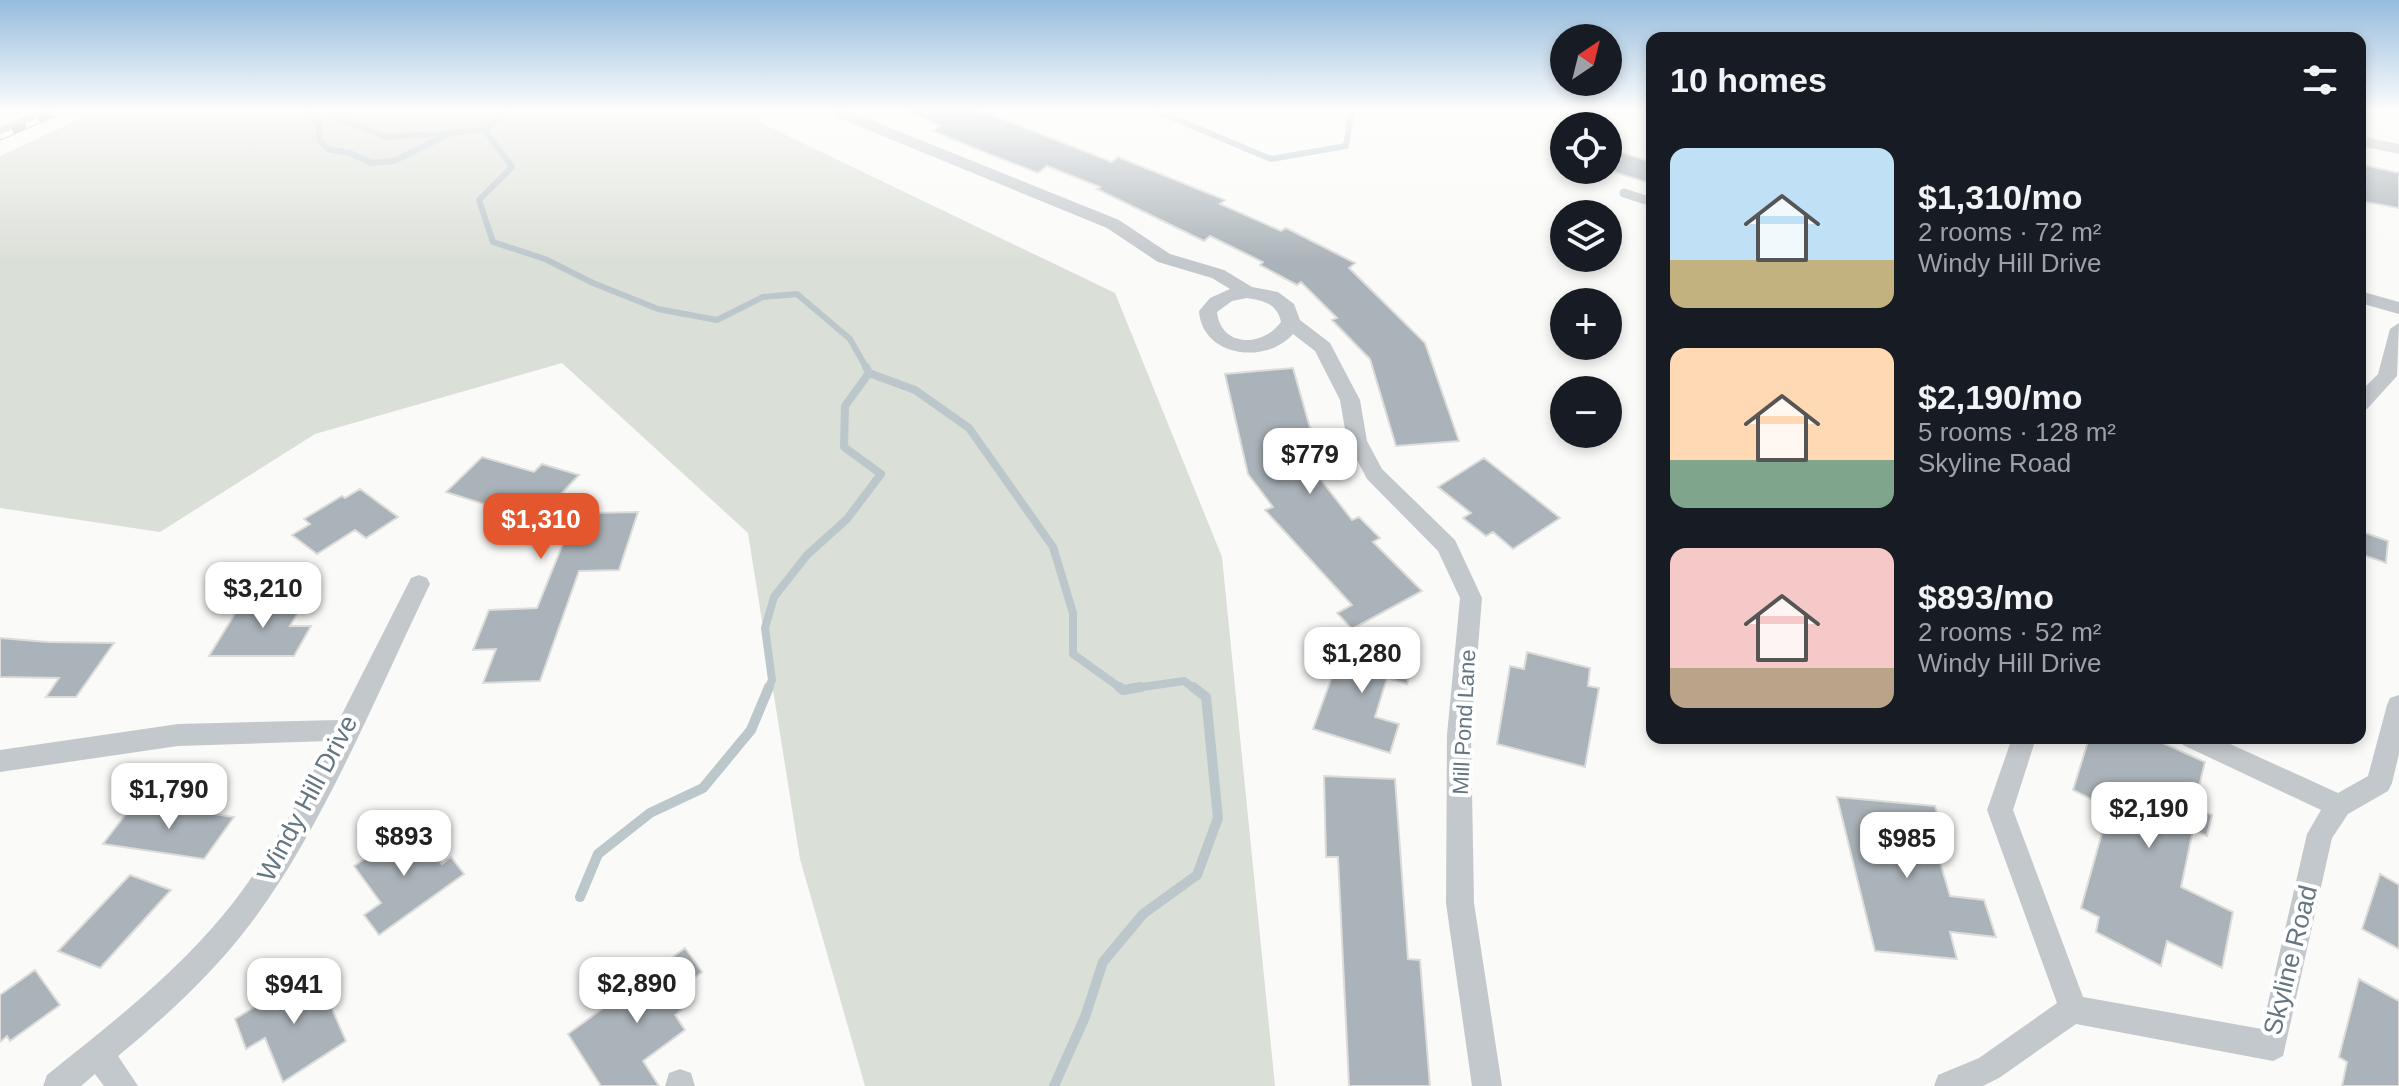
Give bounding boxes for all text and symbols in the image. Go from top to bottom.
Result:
north arrow [1550,24,1622,96]
map controls [1550,24,1622,448]
icon: filters [2298,58,2342,102]
text: 10 homes [1670,61,1827,99]
button: locate [1550,112,1622,184]
text: $1,310/mo [1918,178,2082,216]
icon: home [1734,180,1830,276]
button: layers [1550,200,1622,272]
text: 2 rooms · 72 m² [1918,217,2102,247]
text: Windy Hill Drive [1918,248,2101,278]
button: + [1550,288,1622,360]
button: − [1550,376,1622,448]
text: $2,190/mo [1918,378,2082,416]
icon: home [1734,380,1830,476]
text: 5 rooms · 128 m² [1918,417,2116,447]
pin: $779 [1263,428,1357,496]
text: $779 [1281,439,1339,469]
text: Skyline Road [1918,448,2071,478]
pin: $1,310 [476,493,606,561]
text: $1,310 [501,504,581,534]
pin: $3,210 [198,562,328,630]
text: $3,210 [223,573,303,603]
text: $893/mo [1918,578,2054,616]
icon: home [1734,580,1830,676]
text: 2 rooms · 52 m² [1918,617,2102,647]
pin: $1,280 [1297,627,1427,695]
text: $1,280 [1322,638,1402,668]
text: Windy Hill Drive [1918,648,2101,678]
street label: Mill Pond Lane [1448,649,1480,795]
street label: Windy Hill Drive [251,710,363,886]
pin: $1,790 [104,763,234,831]
text: $1,790 [129,774,209,804]
pin: $2,190 [2084,782,2214,850]
text: $2,190 [2109,793,2189,823]
pin: $893 [357,810,451,878]
pin: $985 [1860,812,1954,880]
text: $893 [375,821,433,851]
text: $985 [1878,823,1936,853]
street label: Skyline Road [2257,882,2323,1038]
pin: $2,890 [572,957,702,1025]
pin: $941 [247,958,341,1026]
text: $2,890 [597,968,677,998]
text: $941 [265,969,323,999]

